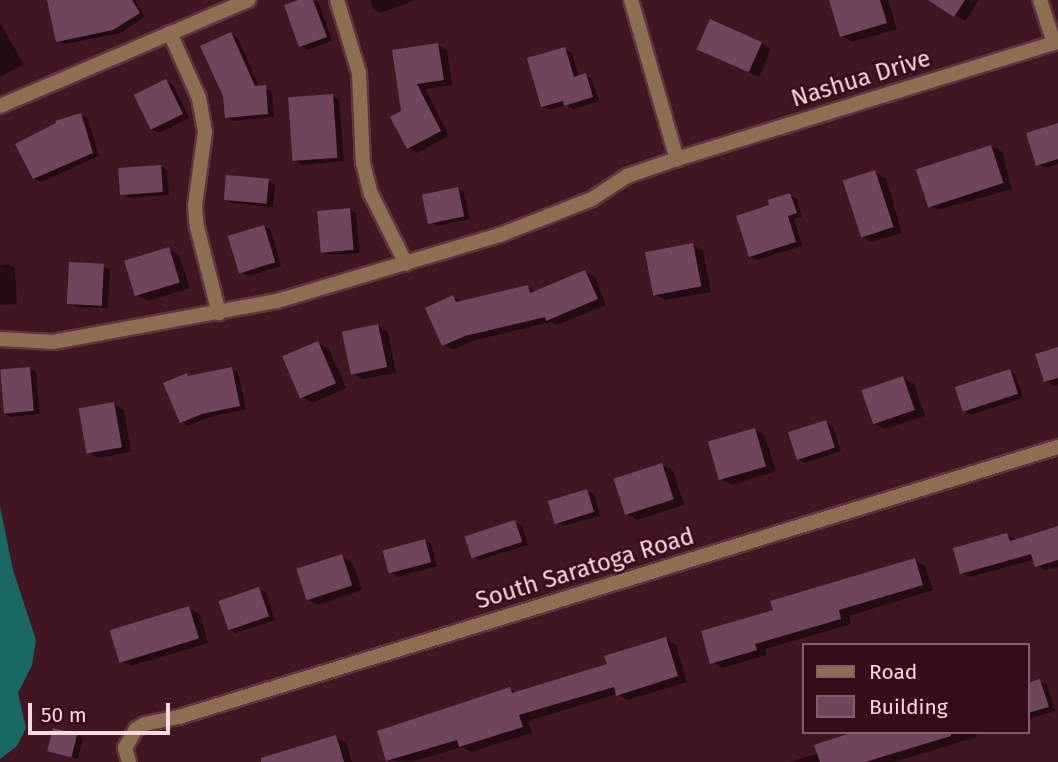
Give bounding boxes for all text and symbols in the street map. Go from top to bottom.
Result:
street label: Nashua Drive [788,44,934,114]
street label: South Saratoga Road [472,522,698,616]
legend [802,643,1030,734]
text: Road [869,659,917,685]
scale bar [32,688,173,732]
text: Building [869,694,948,720]
text: 50 m [41,702,87,728]

